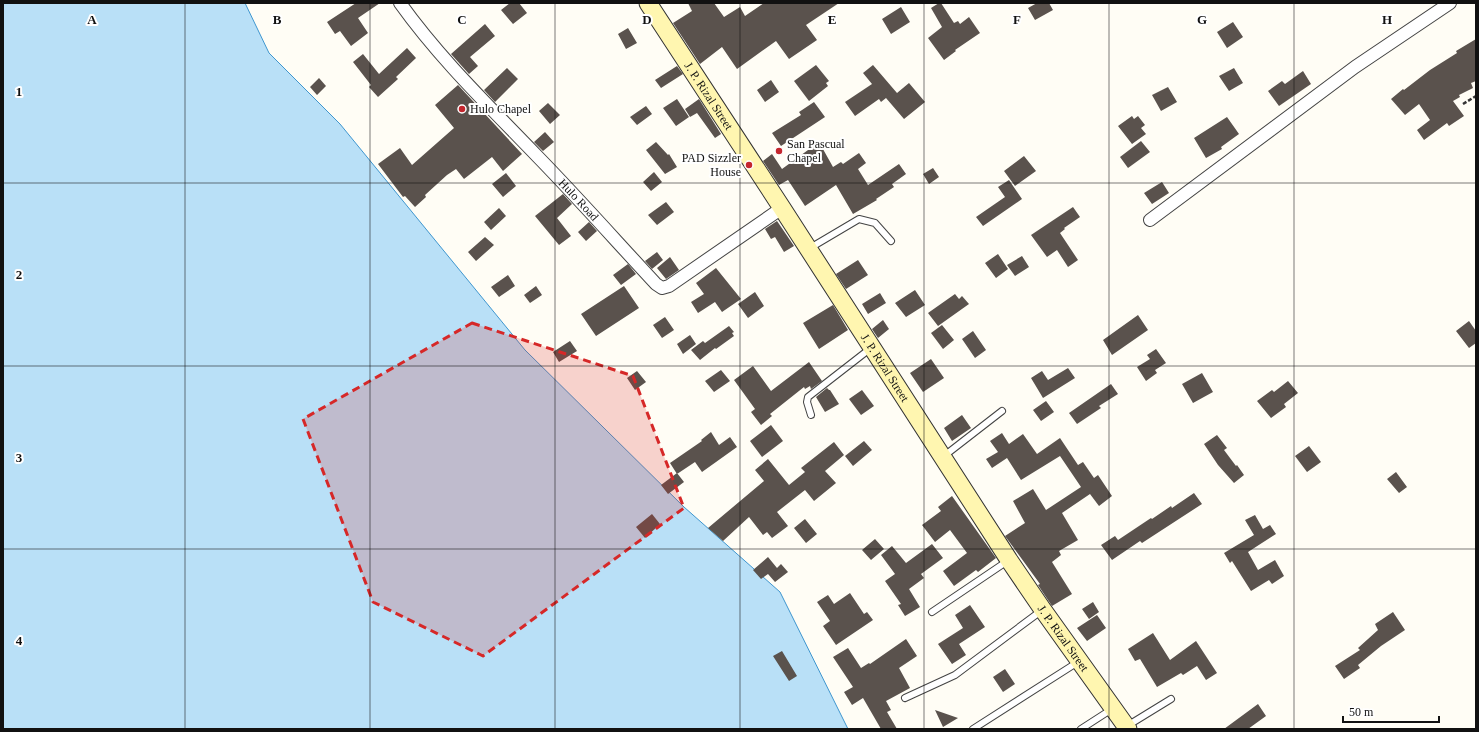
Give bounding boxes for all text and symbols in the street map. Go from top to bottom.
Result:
text: A [87,12,97,27]
text: B [273,12,282,27]
text: C [457,12,467,27]
text: D [642,12,652,27]
text: E [828,12,836,27]
text: F [1013,12,1021,27]
text: G [1197,12,1207,27]
text: H [1382,12,1392,27]
street label: J. P. Rizal Street [681,59,736,133]
text: 1 [16,84,22,99]
place label: Hulo Chapel [470,102,532,116]
marker: Hulo Chapel [457,104,467,114]
place label: San Pascual Chapel [787,137,845,165]
marker: San Pascual Chapel [774,146,784,156]
place label: PAD Sizzler House [682,151,741,179]
marker: PAD Sizzler House [744,160,754,170]
street label: Hulo Road [556,176,602,224]
text: 2 [16,267,22,282]
street label: J. P. Rizal Street [858,331,913,405]
text: 3 [16,450,23,465]
street label: J. P. Rizal Street [1035,602,1092,675]
text: 4 [16,633,23,648]
scale bar [1343,698,1439,724]
text: 50 m [1349,705,1374,719]

